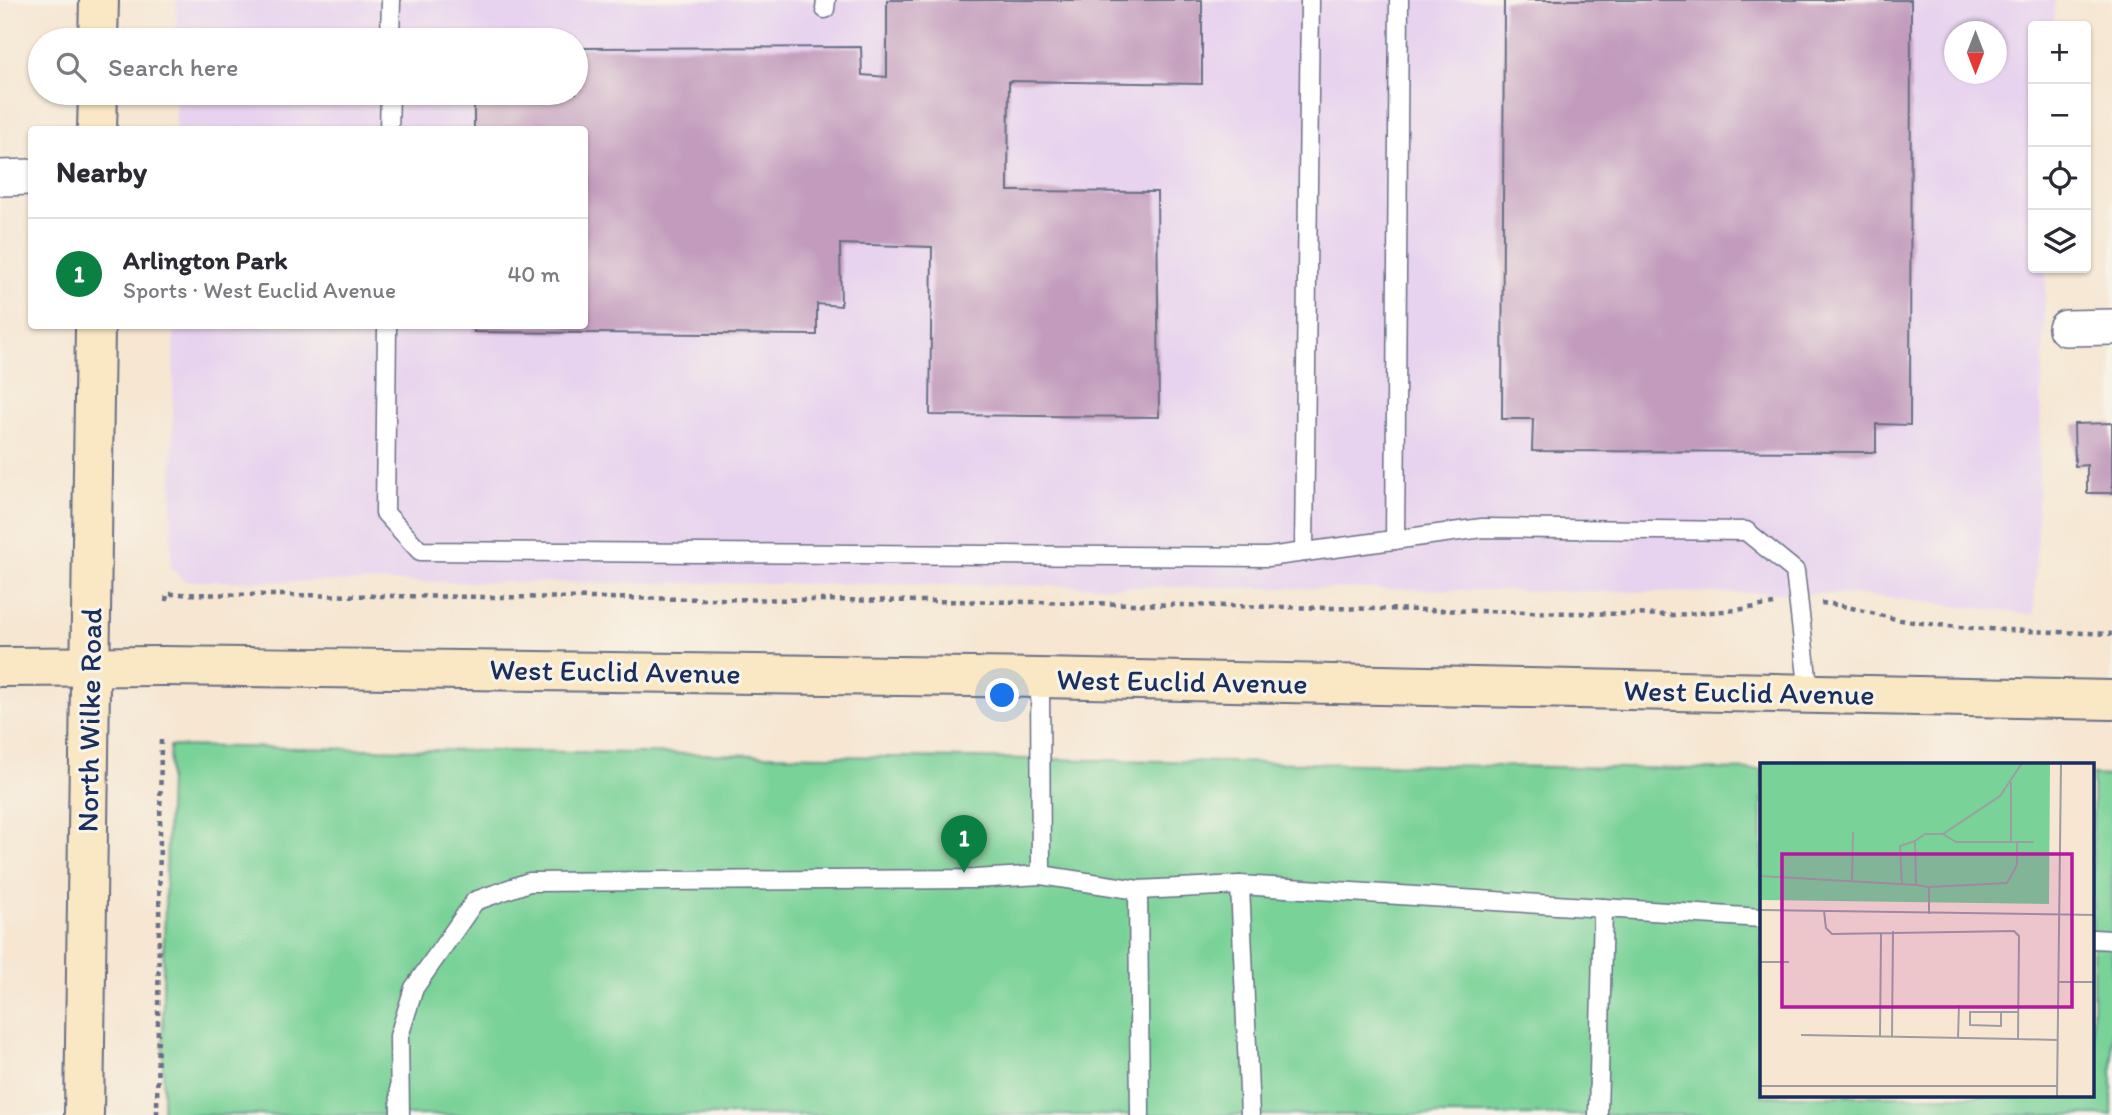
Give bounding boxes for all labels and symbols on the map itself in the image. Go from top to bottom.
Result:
north arrow [1944,21,2007,84]
street label: North Wilke Road [69,607,109,833]
street label: West Euclid Avenue [489,650,741,692]
street label: West Euclid Avenue [1056,660,1308,702]
street label: West Euclid Avenue [1623,671,1875,713]
your location [985,678,1019,712]
inset map [1760,763,2094,1098]
pin: 1 [941,815,987,873]

